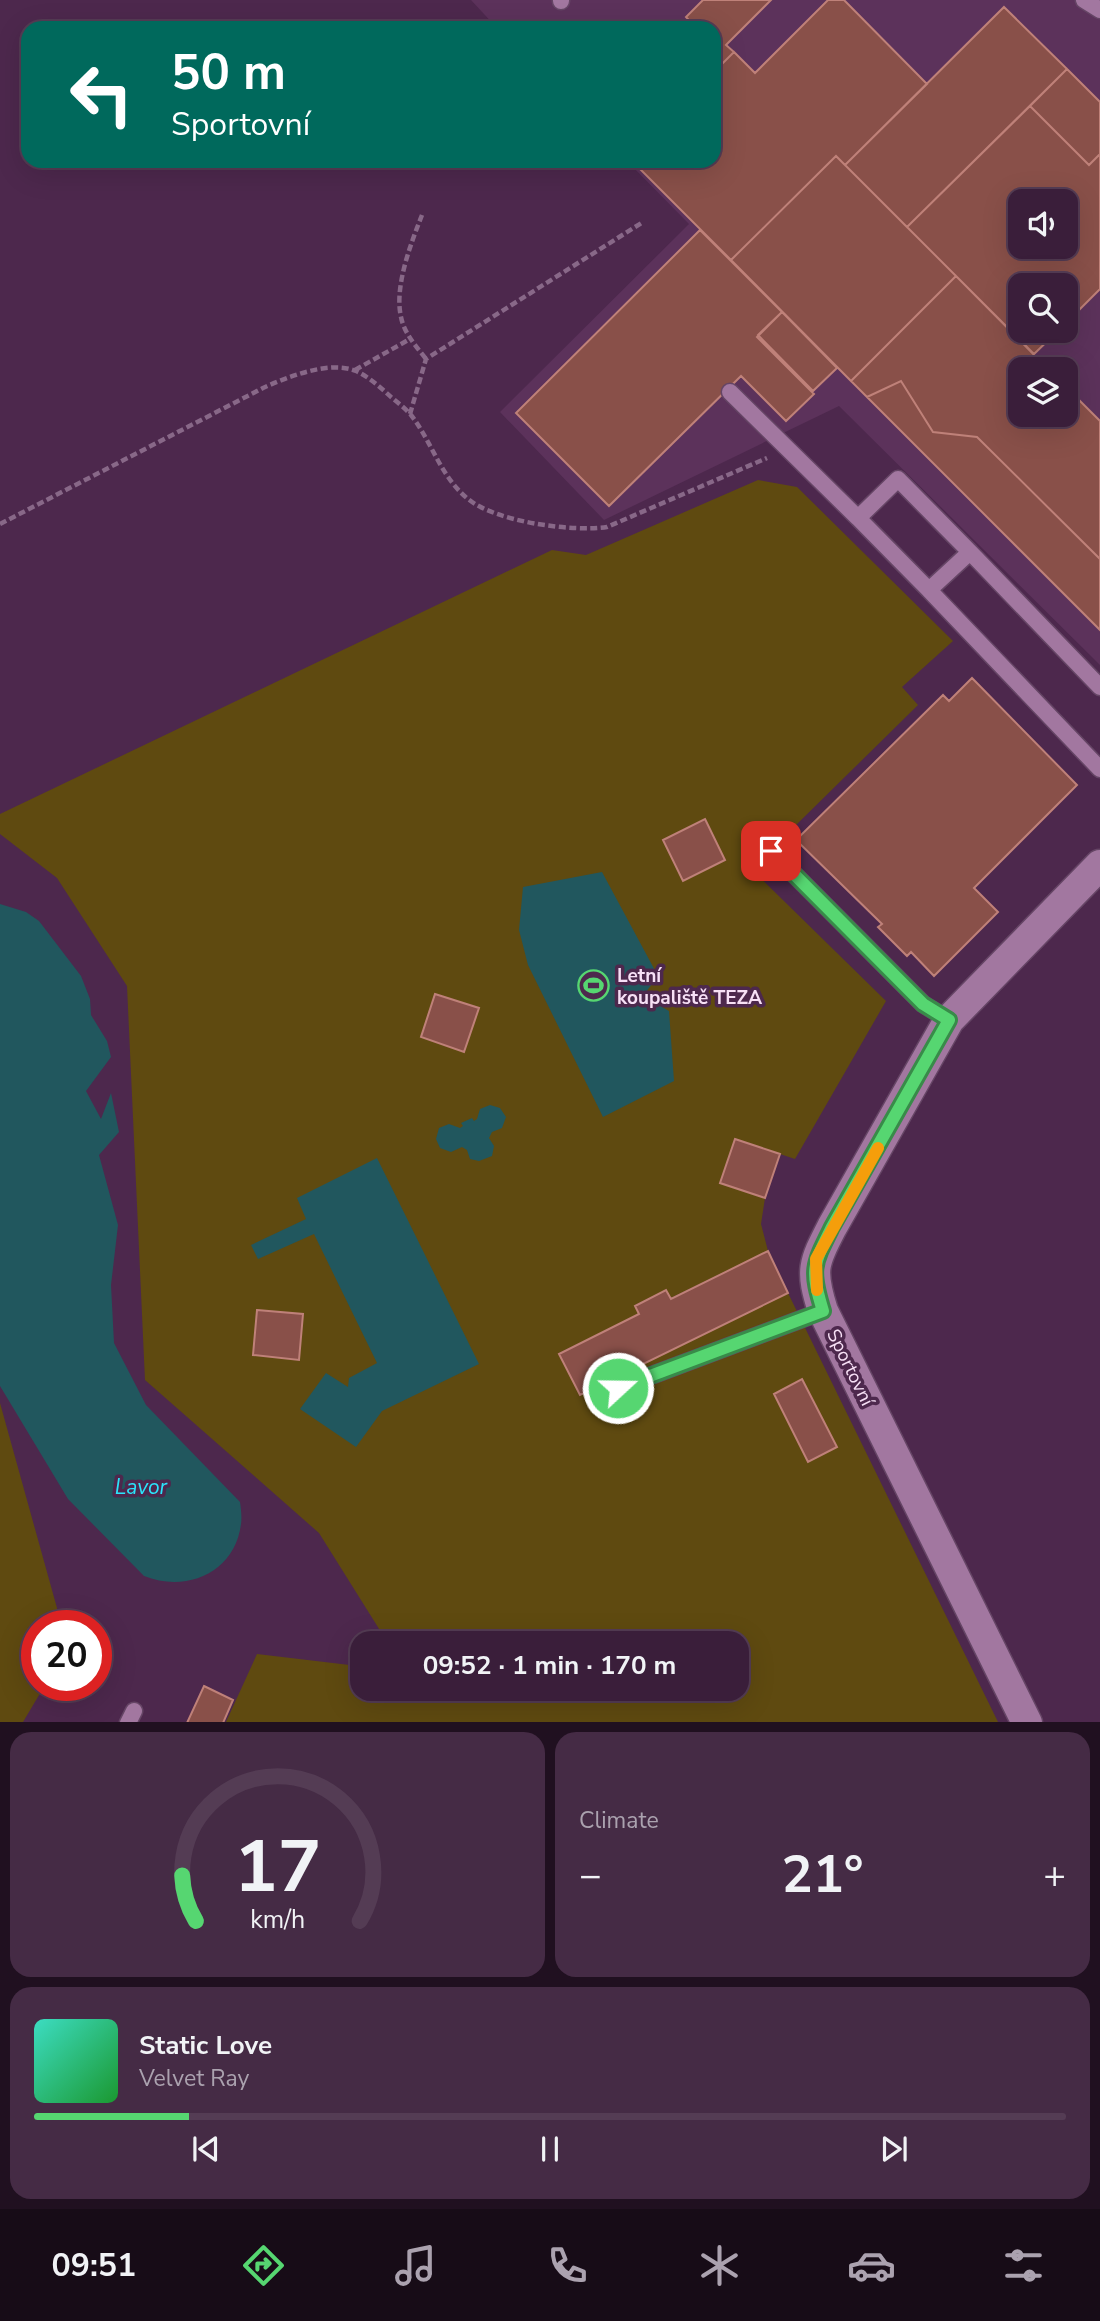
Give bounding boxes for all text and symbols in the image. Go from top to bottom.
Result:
text: 50 m [171,39,286,106]
icon: left [56,49,147,140]
text: Sportovní [171,103,310,146]
map controls [1008,189,1078,427]
button: sound [1008,189,1078,259]
button: search [1008,273,1078,343]
button: layers [1008,357,1078,427]
pin [741,821,801,881]
icon: arrive [752,832,790,870]
place label: Letní koupaliště TEZA [617,963,763,1011]
sports icon: Letní koupaliště TEZA [577,969,611,1003]
street label: Sportovní [820,1325,881,1412]
position arrow [581,1351,655,1425]
water label: Lavor [115,1473,168,1501]
speed limit sign: 20 [21,1610,112,1701]
text: 09:52 · 1 min · 170 m [423,1648,676,1683]
text: Climate [579,1805,659,1836]
text: 17 [234,1817,321,1917]
text: 21° [781,1839,864,1910]
text: − [579,1850,602,1901]
text: + [1043,1850,1066,1901]
text: km/h [250,1902,305,1936]
text: Static Love [139,2028,272,2063]
text: Velvet Ray [139,2063,249,2094]
icon: previous [187,2130,225,2168]
icon: pause [531,2130,569,2168]
icon: next [875,2130,913,2168]
icon: directions [239,2241,288,2290]
icon: music [391,2241,440,2290]
icon: phone [543,2241,592,2290]
icon: climate [695,2241,744,2290]
icon: car [847,2241,896,2290]
icon: filters [999,2241,1048,2290]
text: 09:51 [52,2244,136,2287]

